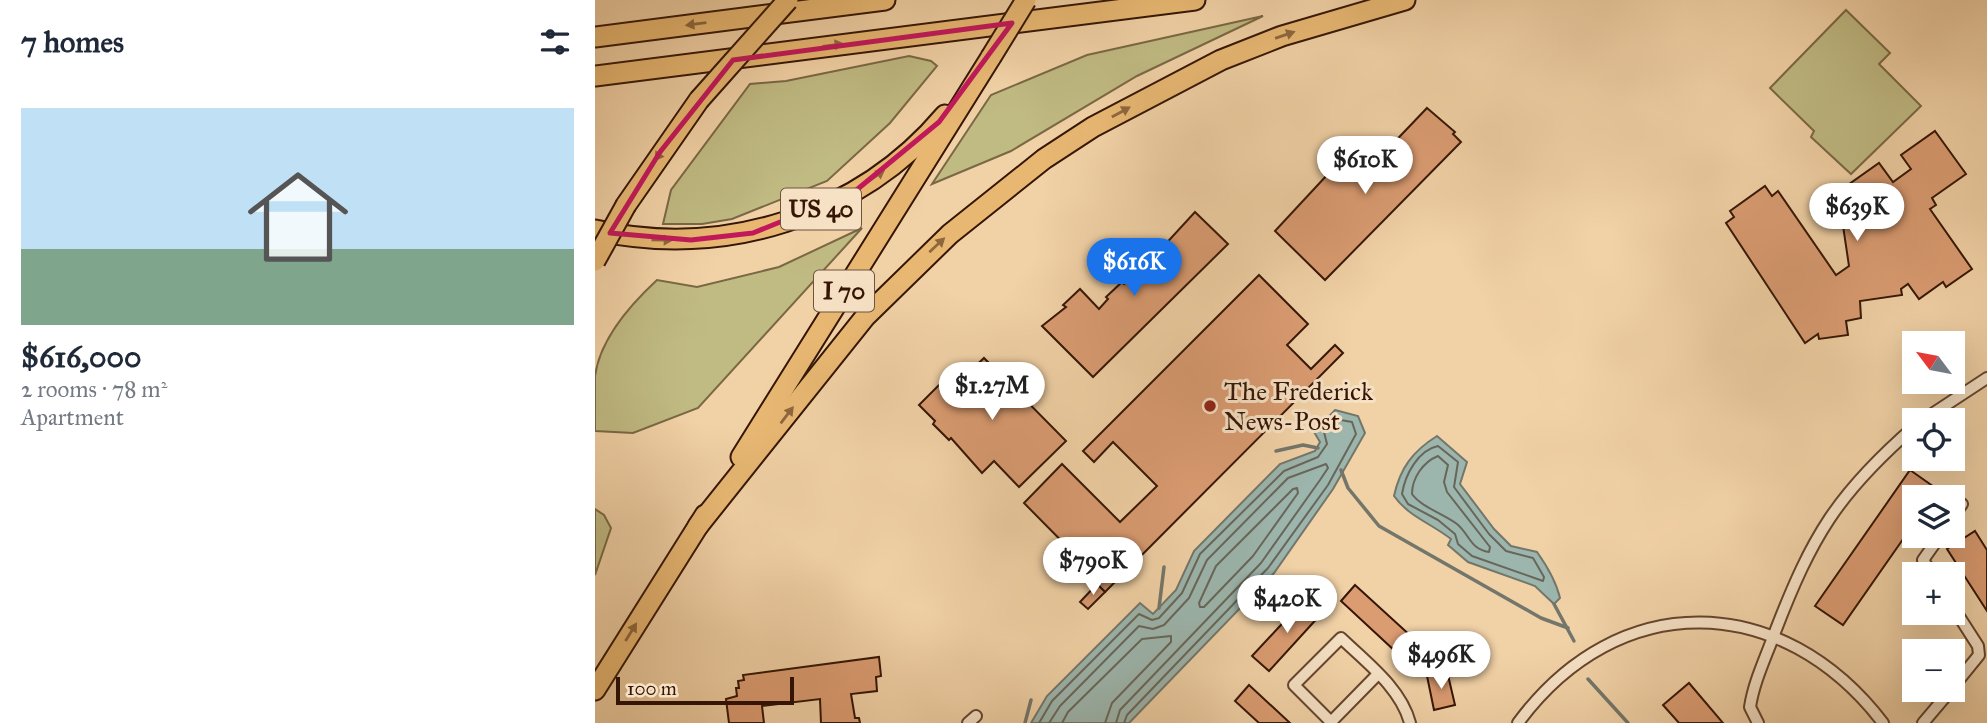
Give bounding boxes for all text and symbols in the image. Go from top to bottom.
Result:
one-way arrow [685,18,707,29]
icon: filters [536,23,574,61]
text: 7 homes [21,24,124,60]
one-way arrow [1274,29,1295,40]
one-way arrow [822,39,844,50]
one-way arrow [1111,106,1131,118]
pin: $610K [1316,136,1414,196]
one-way arrow [654,143,668,161]
text: $610K [1333,145,1397,173]
icon: home [235,154,361,280]
one-way arrow [867,169,885,183]
pin: $639K [1808,184,1906,243]
road number: US 40 [781,188,861,230]
text: $639K [1825,192,1889,220]
one-way arrow [652,234,674,245]
one-way arrow [928,237,946,253]
pin: $616K [1085,238,1183,298]
text: $616K [1103,247,1165,275]
road number: I 70 [814,270,874,312]
north arrow [1902,331,1965,394]
map controls [1902,331,1965,702]
text: $616,000 [21,339,141,375]
pin: $1.27M [935,362,1049,422]
text: $1.27M [955,371,1029,399]
text: 2 rooms · 78 m² [21,375,167,403]
place label: The Frederick News-Post [1224,375,1374,437]
marker: The Frederick News-Post [1202,398,1218,414]
text: Apartment [21,403,124,431]
one-way arrow [780,407,795,425]
button: locate [1902,408,1965,471]
button: layers [1902,485,1965,548]
pin: $790K [1044,538,1142,597]
text: $790K [1059,546,1127,574]
button: + [1902,562,1965,625]
pin: $420K [1238,576,1336,635]
text: $420K [1253,584,1321,612]
one-way arrow [625,622,638,642]
pin: $496K [1392,632,1490,691]
button: − [1902,639,1965,702]
text: $496K [1407,640,1475,668]
scale bar [616,674,795,706]
text: 100 m [627,677,677,700]

